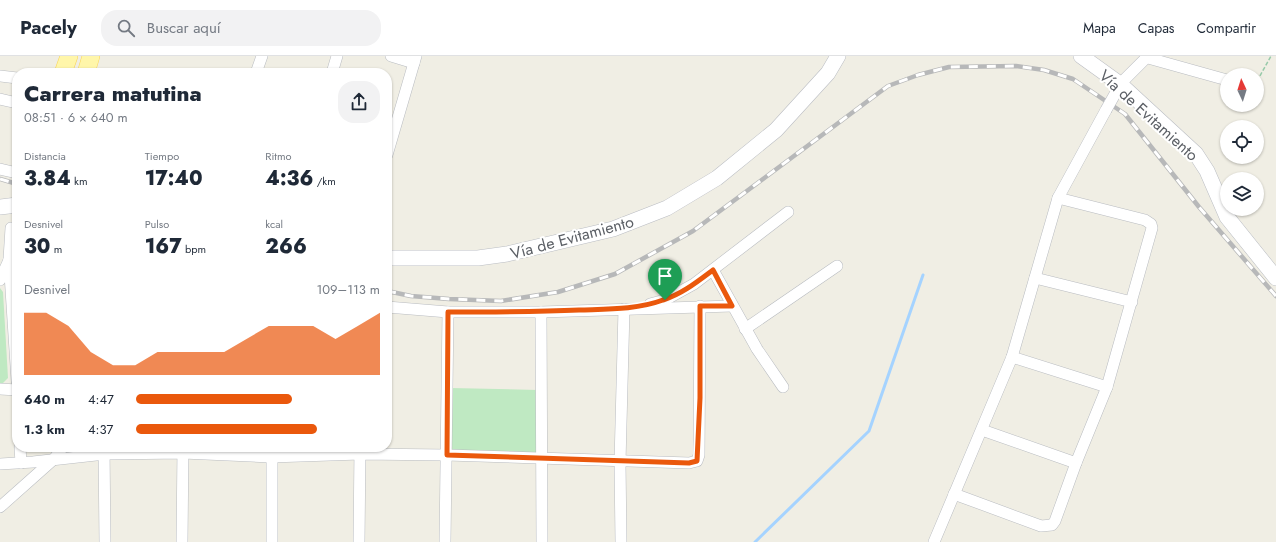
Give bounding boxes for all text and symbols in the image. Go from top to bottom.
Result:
search box [101,10,381,46]
text: Pacely [20,14,77,41]
icon: search [115,17,137,39]
text: Buscar aquí [147,17,221,39]
text: Mapa [1083,18,1116,38]
text: Capas [1138,18,1175,38]
text: Compartir [1197,18,1256,38]
street label: Vía de Evitamiento [1094,64,1204,167]
north arrow [1220,68,1264,112]
map controls [1220,68,1264,216]
text: Carrera matutina [24,77,202,109]
button: share [338,81,380,123]
text: 08:51 · 6 × 640 m [24,108,128,127]
button: locate [1220,120,1264,164]
text: Distancia [24,148,66,164]
text: Tiempo [145,148,179,164]
text: Ritmo [265,148,292,164]
text: 3.84 [24,164,71,193]
text: 17:40 [145,164,203,193]
text: 4:36 [265,164,313,193]
button: layers [1220,172,1264,216]
text: km [71,173,88,189]
text: /km [313,173,336,189]
street label: Vía de Evitamiento [508,210,637,265]
text: Desnivel [24,216,63,232]
text: Pulso [145,216,169,232]
text: kcal [265,216,283,232]
text: 30 [24,232,50,261]
text: 167 [145,232,182,261]
text: 266 [265,232,307,261]
text: m [50,241,62,257]
text: bpm [182,241,206,257]
pin [648,259,682,300]
icon: arrive [654,265,676,287]
text: Desnivel [24,280,70,299]
text: 109–113 m [316,280,380,299]
text: 640 m [24,390,65,409]
text: 4:47 [88,390,114,409]
text: 1.3 km [24,420,65,439]
text: 4:37 [88,420,113,439]

